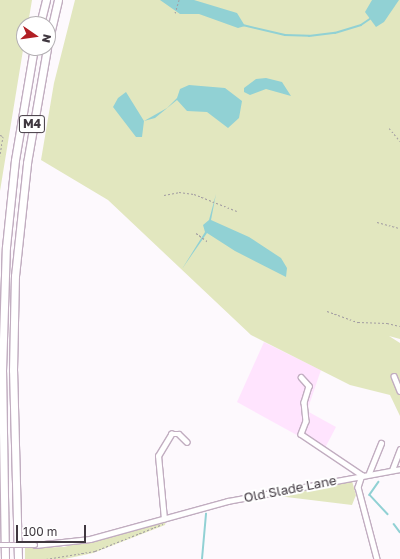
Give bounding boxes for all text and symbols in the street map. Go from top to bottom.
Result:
north arrow [16,16,56,56]
text: N [40,33,54,44]
road number: M4 [18,114,46,134]
street label: Old Slade Lane [242,472,338,506]
scale bar [18,517,88,543]
text: 100 m [23,524,57,539]

